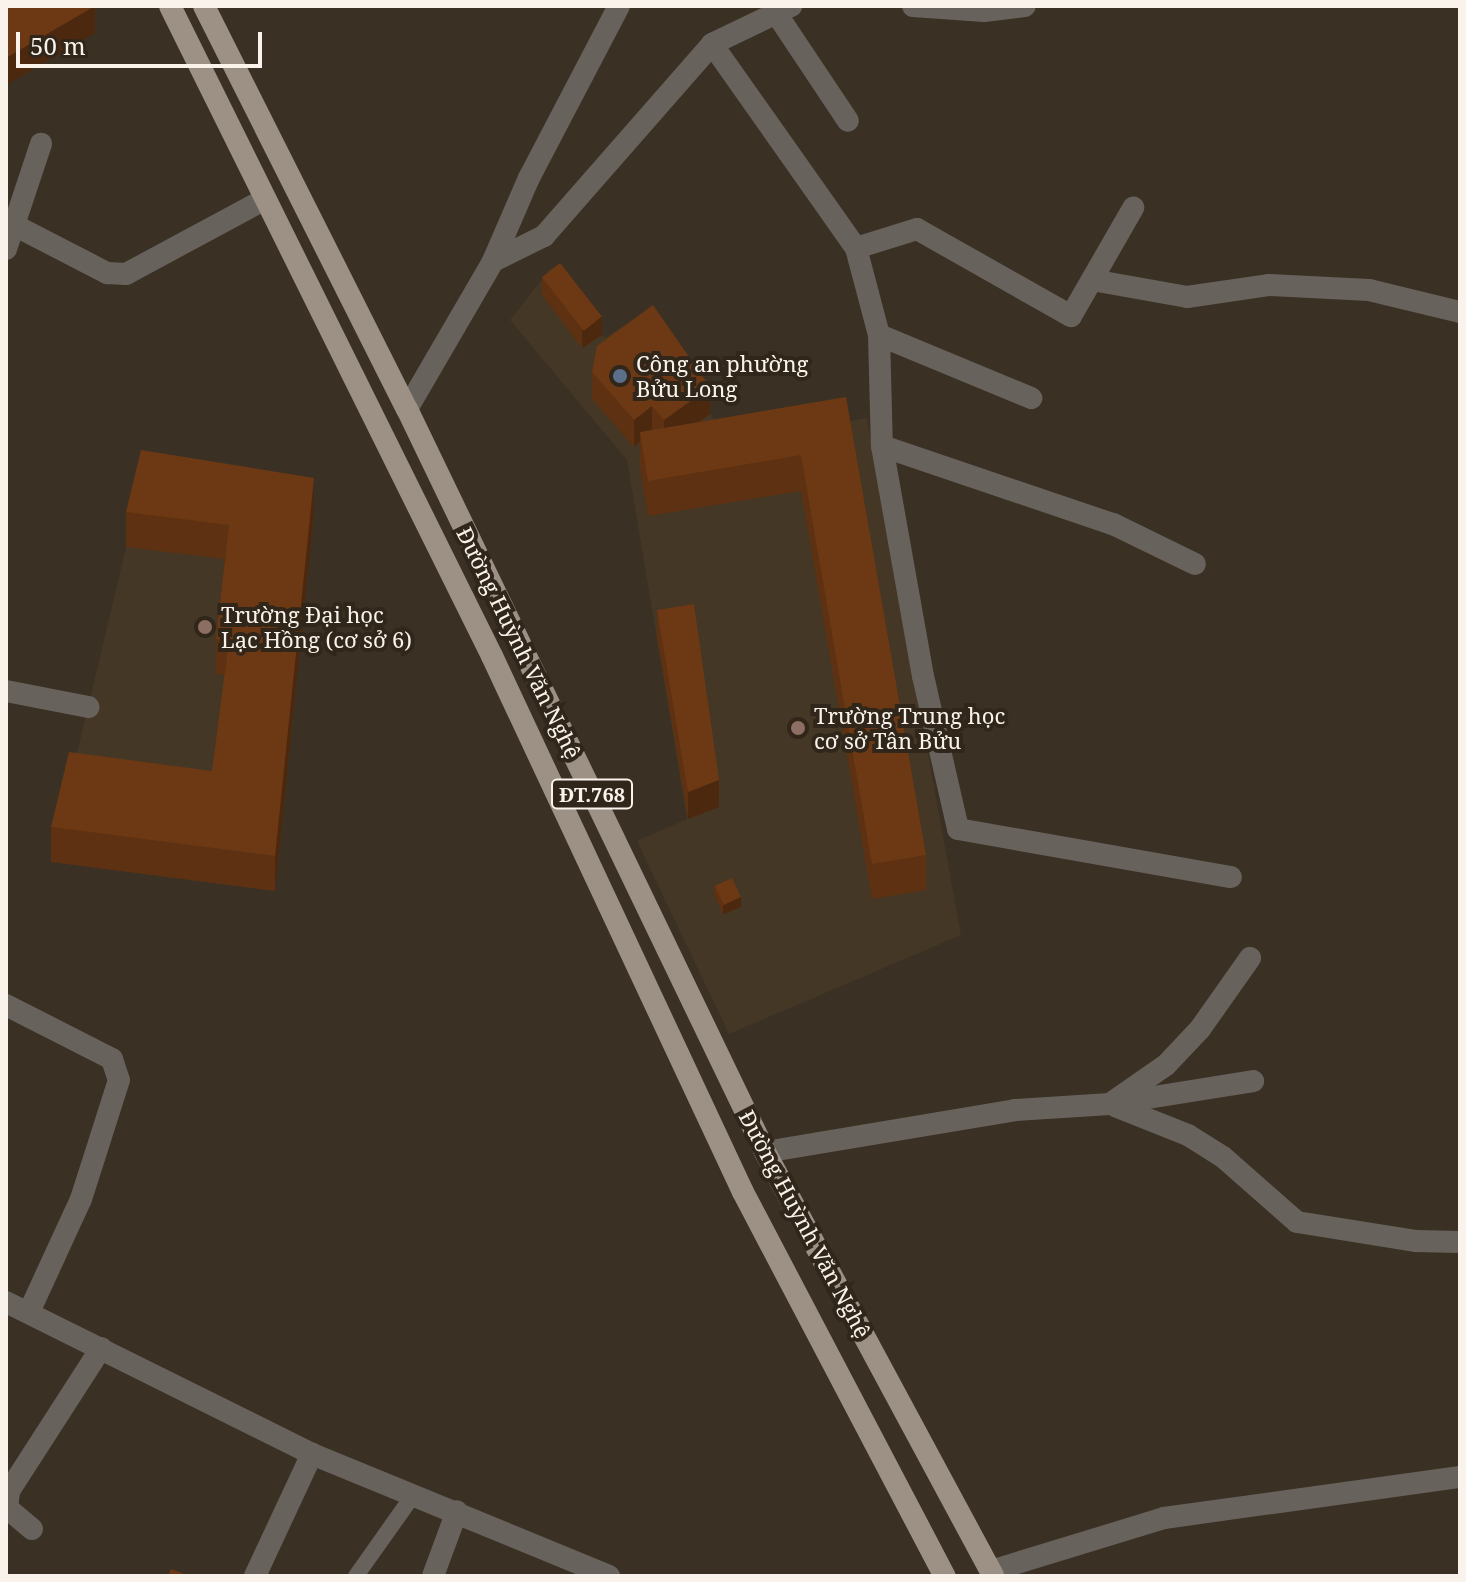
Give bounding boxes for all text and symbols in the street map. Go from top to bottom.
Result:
scale bar [20,16,266,66]
text: 50 m [30,29,86,62]
place label: Công an phường Bửu Long [636,350,808,402]
marker: Công an phường Bửu Long [611,367,629,385]
street label: Đường Huỳnh Văn Nghệ [451,523,587,763]
place label: Trường Đại học Lạc Hồng (cơ sở 6) [221,601,412,652]
marker: Trường Đại học Lạc Hồng (cơ sở 6) [196,618,214,636]
place label: Trường Trung học cơ sở Tân Bửu [814,702,1005,754]
marker: Trường Trung học cơ sở Tân Bửu [789,719,807,737]
road number: ĐT.768 [550,778,634,810]
street label: Đường Huỳnh Văn Nghệ [734,1106,876,1342]

